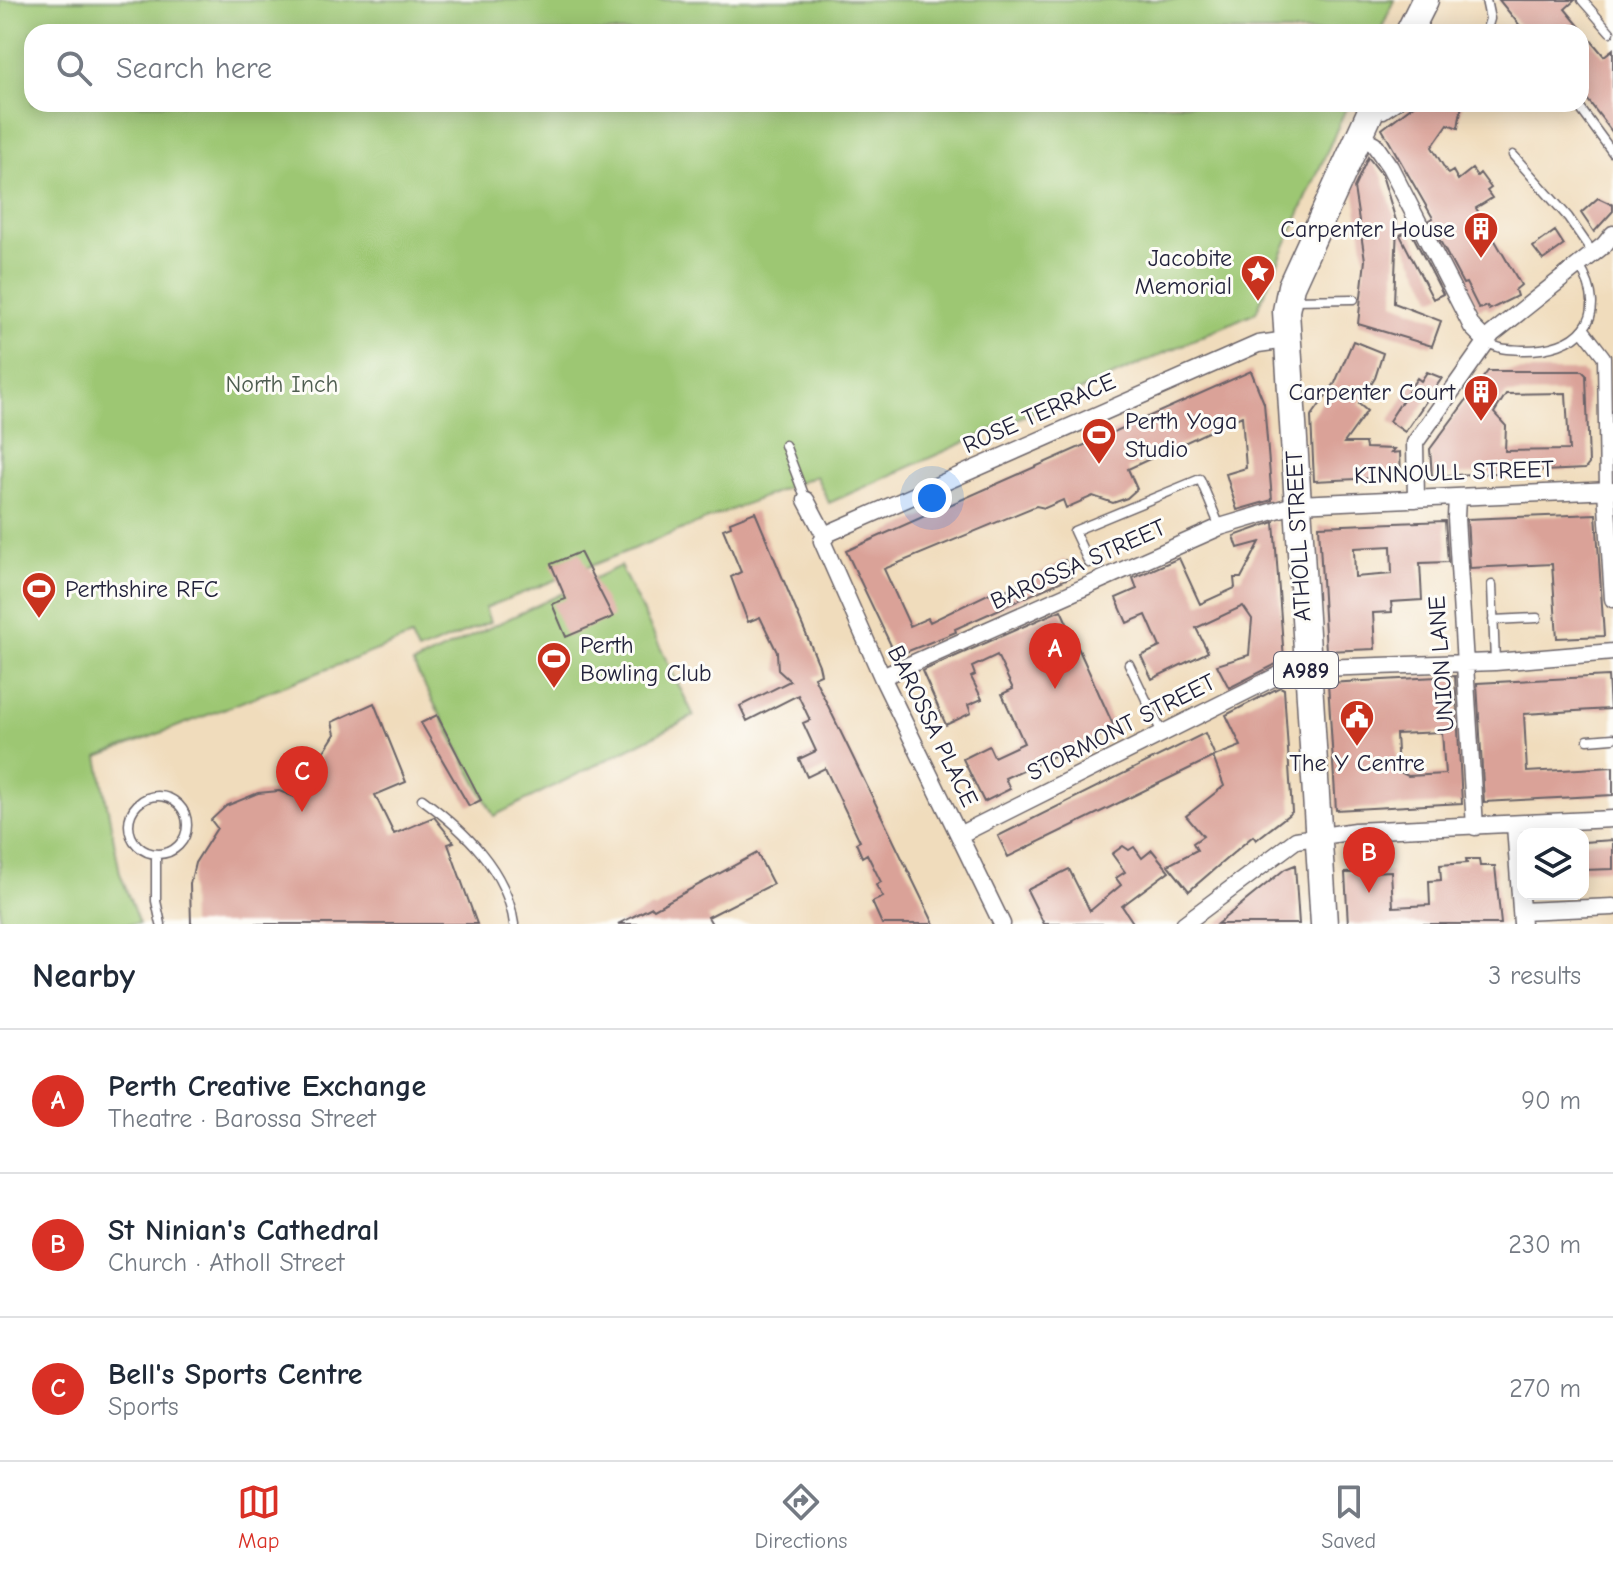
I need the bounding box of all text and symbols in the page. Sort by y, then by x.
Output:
search box [24,24,1589,112]
icon: search [52,46,96,90]
text: Search here [116,51,272,86]
building icon: Carpenter House [1462,210,1500,260]
place label: Carpenter House [1280,215,1455,243]
place label: Jacobite Memorial [1135,244,1232,300]
place icon: Jacobite Memorial [1239,253,1277,303]
street label: ROSE TERRACE [958,367,1120,459]
park label: North Inch [226,370,338,398]
building icon: Carpenter Court [1462,373,1500,423]
place label: Carpenter Court [1288,378,1456,406]
place label: Perth Yoga Studio [1125,407,1237,463]
sports icon: Perth Yoga Studio [1080,416,1118,466]
street label: ATHOLL STREET [1280,449,1316,622]
street label: KINNOULL STREET [1354,455,1555,489]
your location [912,478,952,518]
street label: BAROSSA STREET [986,513,1170,615]
sports icon: Perthshire RFC [20,570,58,620]
place label: Perthshire RFC [65,575,218,603]
street label: UNION LANE [1422,595,1460,733]
pin: A [1029,623,1081,689]
place label: Perth Bowling Club [580,631,712,687]
sports icon: Perth Bowling Club [535,640,573,690]
street label: BAROSSA PLACE [882,641,984,811]
road number: A989 [1274,652,1338,688]
street label: STORMONT STREET [1022,667,1220,787]
public building icon: The Y Centre [1338,698,1376,748]
pin: C [276,746,328,812]
place label: The Y Centre [1289,749,1425,777]
pin: B [1343,827,1395,893]
map controls [1517,828,1589,900]
button: layers [1517,828,1589,900]
text: Nearby [32,956,135,996]
text: 3 results [1488,961,1581,991]
text: Perth Creative Exchange [108,1069,426,1104]
text: A [51,1086,65,1116]
text: 90 m [1521,1086,1581,1116]
text: Theatre · Barossa Street [108,1104,376,1134]
text: St Ninian's Cathedral [108,1213,379,1248]
text: B [50,1230,66,1260]
text: 230 m [1508,1230,1581,1260]
text: Church · Atholl Street [108,1248,345,1278]
text: Bell's Sports Centre [108,1357,363,1392]
text: C [50,1374,66,1404]
text: 270 m [1509,1374,1581,1404]
text: Sports [108,1392,179,1422]
tab: Map [237,1480,281,1554]
tab: Directions [755,1480,848,1554]
tab: Saved [1321,1480,1376,1554]

